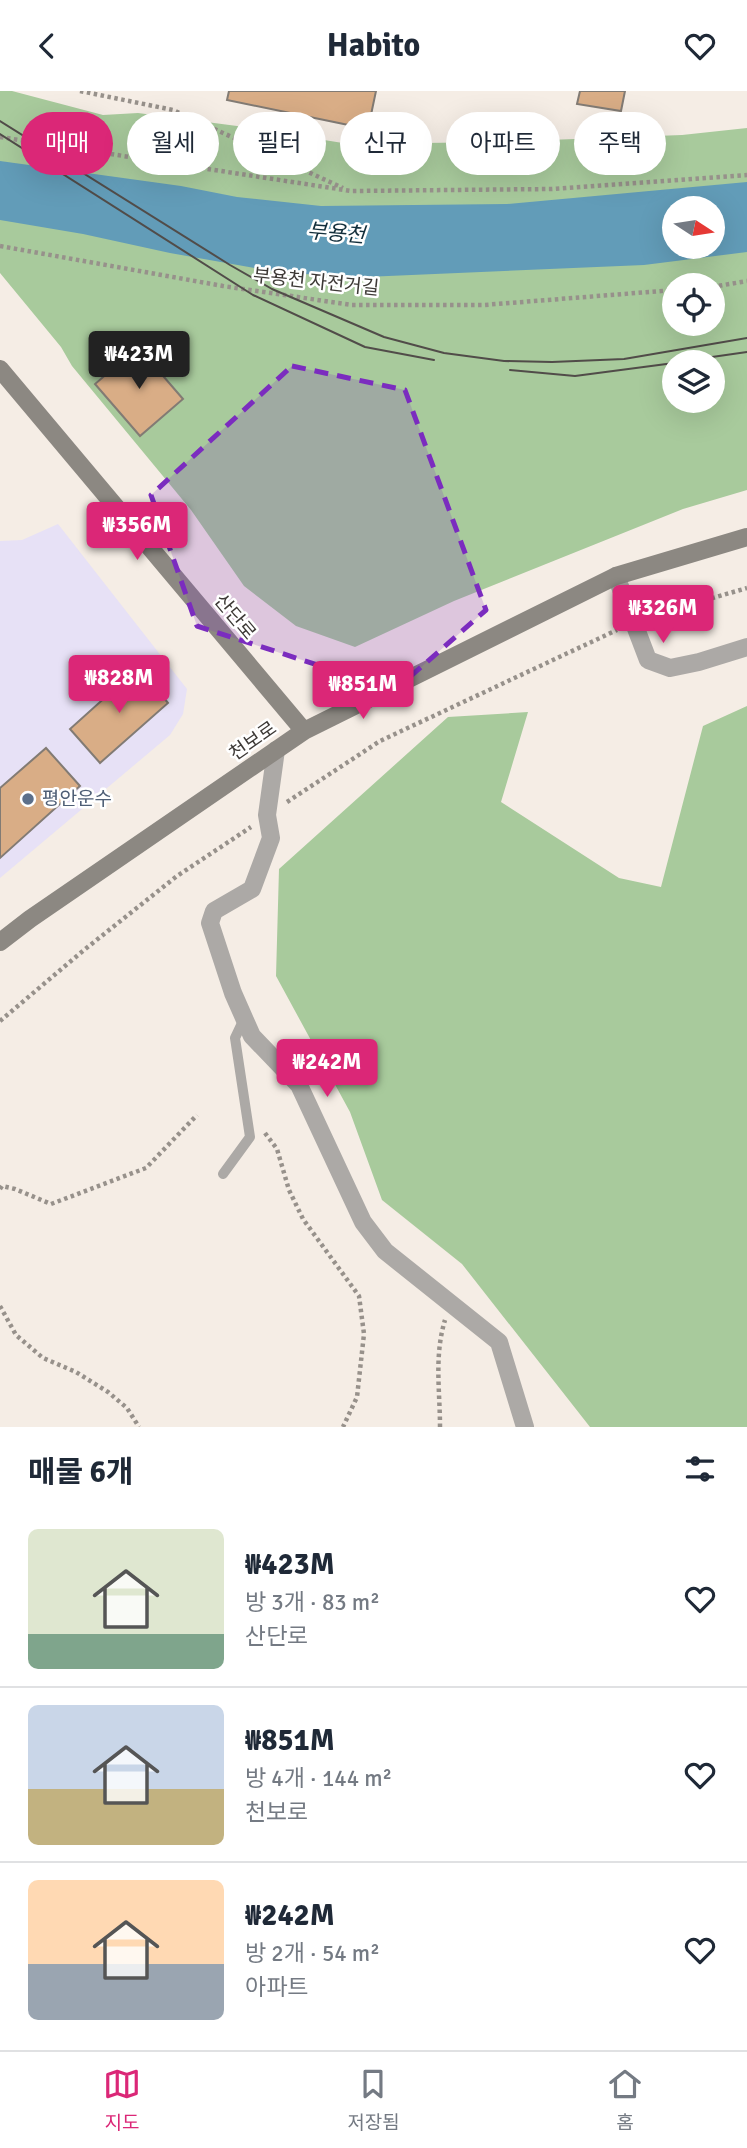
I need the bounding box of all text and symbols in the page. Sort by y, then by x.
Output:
text: Habito [327,26,420,65]
icon: back [28,27,66,65]
icon: heart [681,27,719,65]
chip: 매매 [21,112,113,175]
chip: 월세 [127,112,219,175]
chip: 필터 [233,112,326,175]
chip: 신규 [340,112,432,175]
chip: 아파트 [446,112,560,175]
chip: 주택 [574,112,666,175]
north arrow [662,196,724,259]
map controls [662,196,725,413]
water label: 부용천 [306,218,369,249]
street label: 부용천 자전거길 [252,263,380,301]
button: locate [662,273,725,336]
pin: ₩423M [90,331,188,391]
text: ₩423M [105,339,173,368]
button: layers [662,350,725,413]
pin: ₩356M [88,503,186,562]
text: ₩356M [103,510,171,539]
pin: ₩326M [614,585,712,645]
street label: 산단로 [209,589,261,645]
text: ₩326M [629,593,697,622]
pin: ₩828M [70,655,168,715]
pin: ₩851M [314,661,412,721]
text: ₩828M [85,663,153,692]
text: ₩851M [329,669,397,698]
street label: 천보로 [225,716,281,766]
place label: 평안운수 [42,787,112,811]
marker: 평안운수 [20,791,36,807]
pin: ₩242M [278,1039,376,1099]
text: ₩242M [293,1047,361,1076]
icon: filters [681,1450,719,1488]
text: 매물 6개 [28,1454,134,1491]
text: ₩423M [245,1546,335,1583]
icon: home [84,1557,168,1641]
icon: heart [681,1580,719,1618]
text: 방 3개 · 83 m² [245,1588,380,1617]
text: 산단로 [245,1622,308,1651]
text: ₩851M [245,1722,335,1759]
icon: home [84,1733,168,1817]
icon: heart [681,1756,719,1794]
text: 방 4개 · 144 m² [245,1764,392,1793]
text: 천보로 [245,1798,308,1827]
text: ₩242M [245,1897,335,1934]
icon: home [84,1908,168,1992]
icon: heart [681,1931,719,1969]
text: 방 2개 · 54 m² [245,1939,380,1968]
text: 아파트 [245,1973,308,2002]
tab: 지도 [103,2065,141,2135]
tab: 저장됨 [347,2065,400,2135]
tab: 홈 [606,2065,644,2135]

